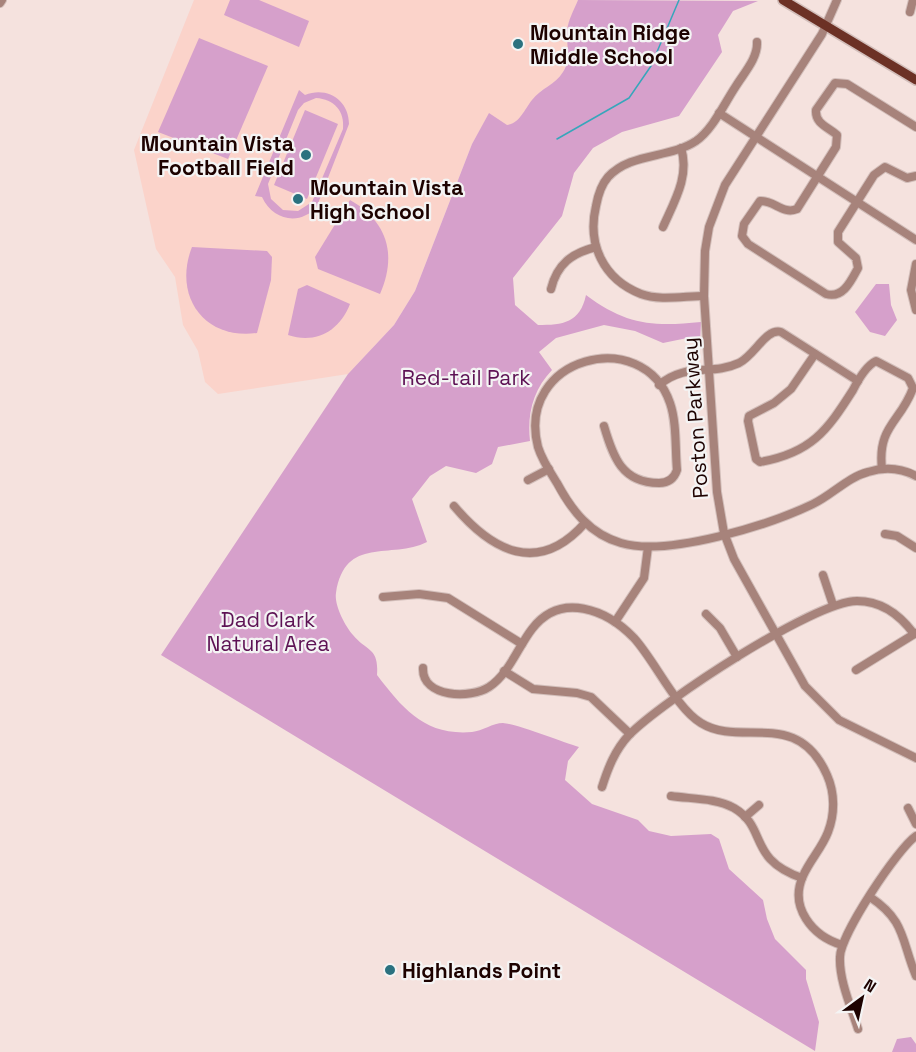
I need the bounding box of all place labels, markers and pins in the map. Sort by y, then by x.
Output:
place label: Mountain Ridge Middle School [530,19,690,70]
marker: Mountain Ridge Middle School [511,37,525,51]
place label: Mountain Vista Football Field [141,130,294,181]
marker: Mountain Vista Football Field [299,148,313,162]
place label: Mountain Vista High School [310,174,463,225]
marker: Mountain Vista High School [291,192,305,206]
place label: Highlands Point [402,957,561,984]
marker: Highlands Point [383,963,397,977]

